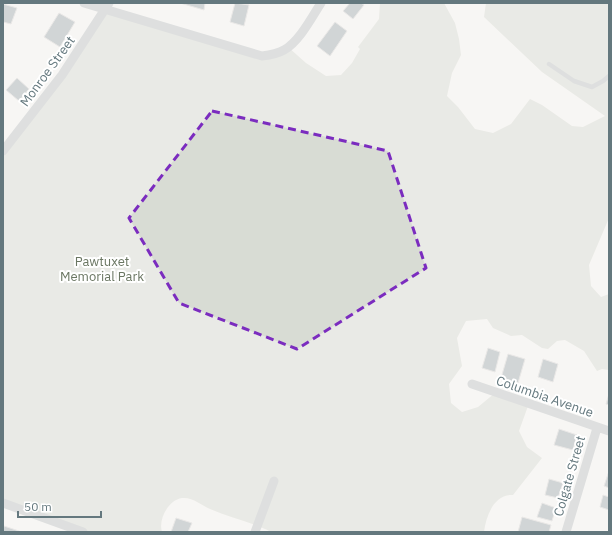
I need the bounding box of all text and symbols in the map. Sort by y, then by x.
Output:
street label: Monroe Street [16,33,79,110]
park label: Pawtuxet Memorial Park [60,253,144,285]
street label: Columbia Avenue [494,372,596,421]
street label: Colgate Street [550,434,589,518]
scale bar [18,493,101,519]
text: 50 m [24,499,52,514]

